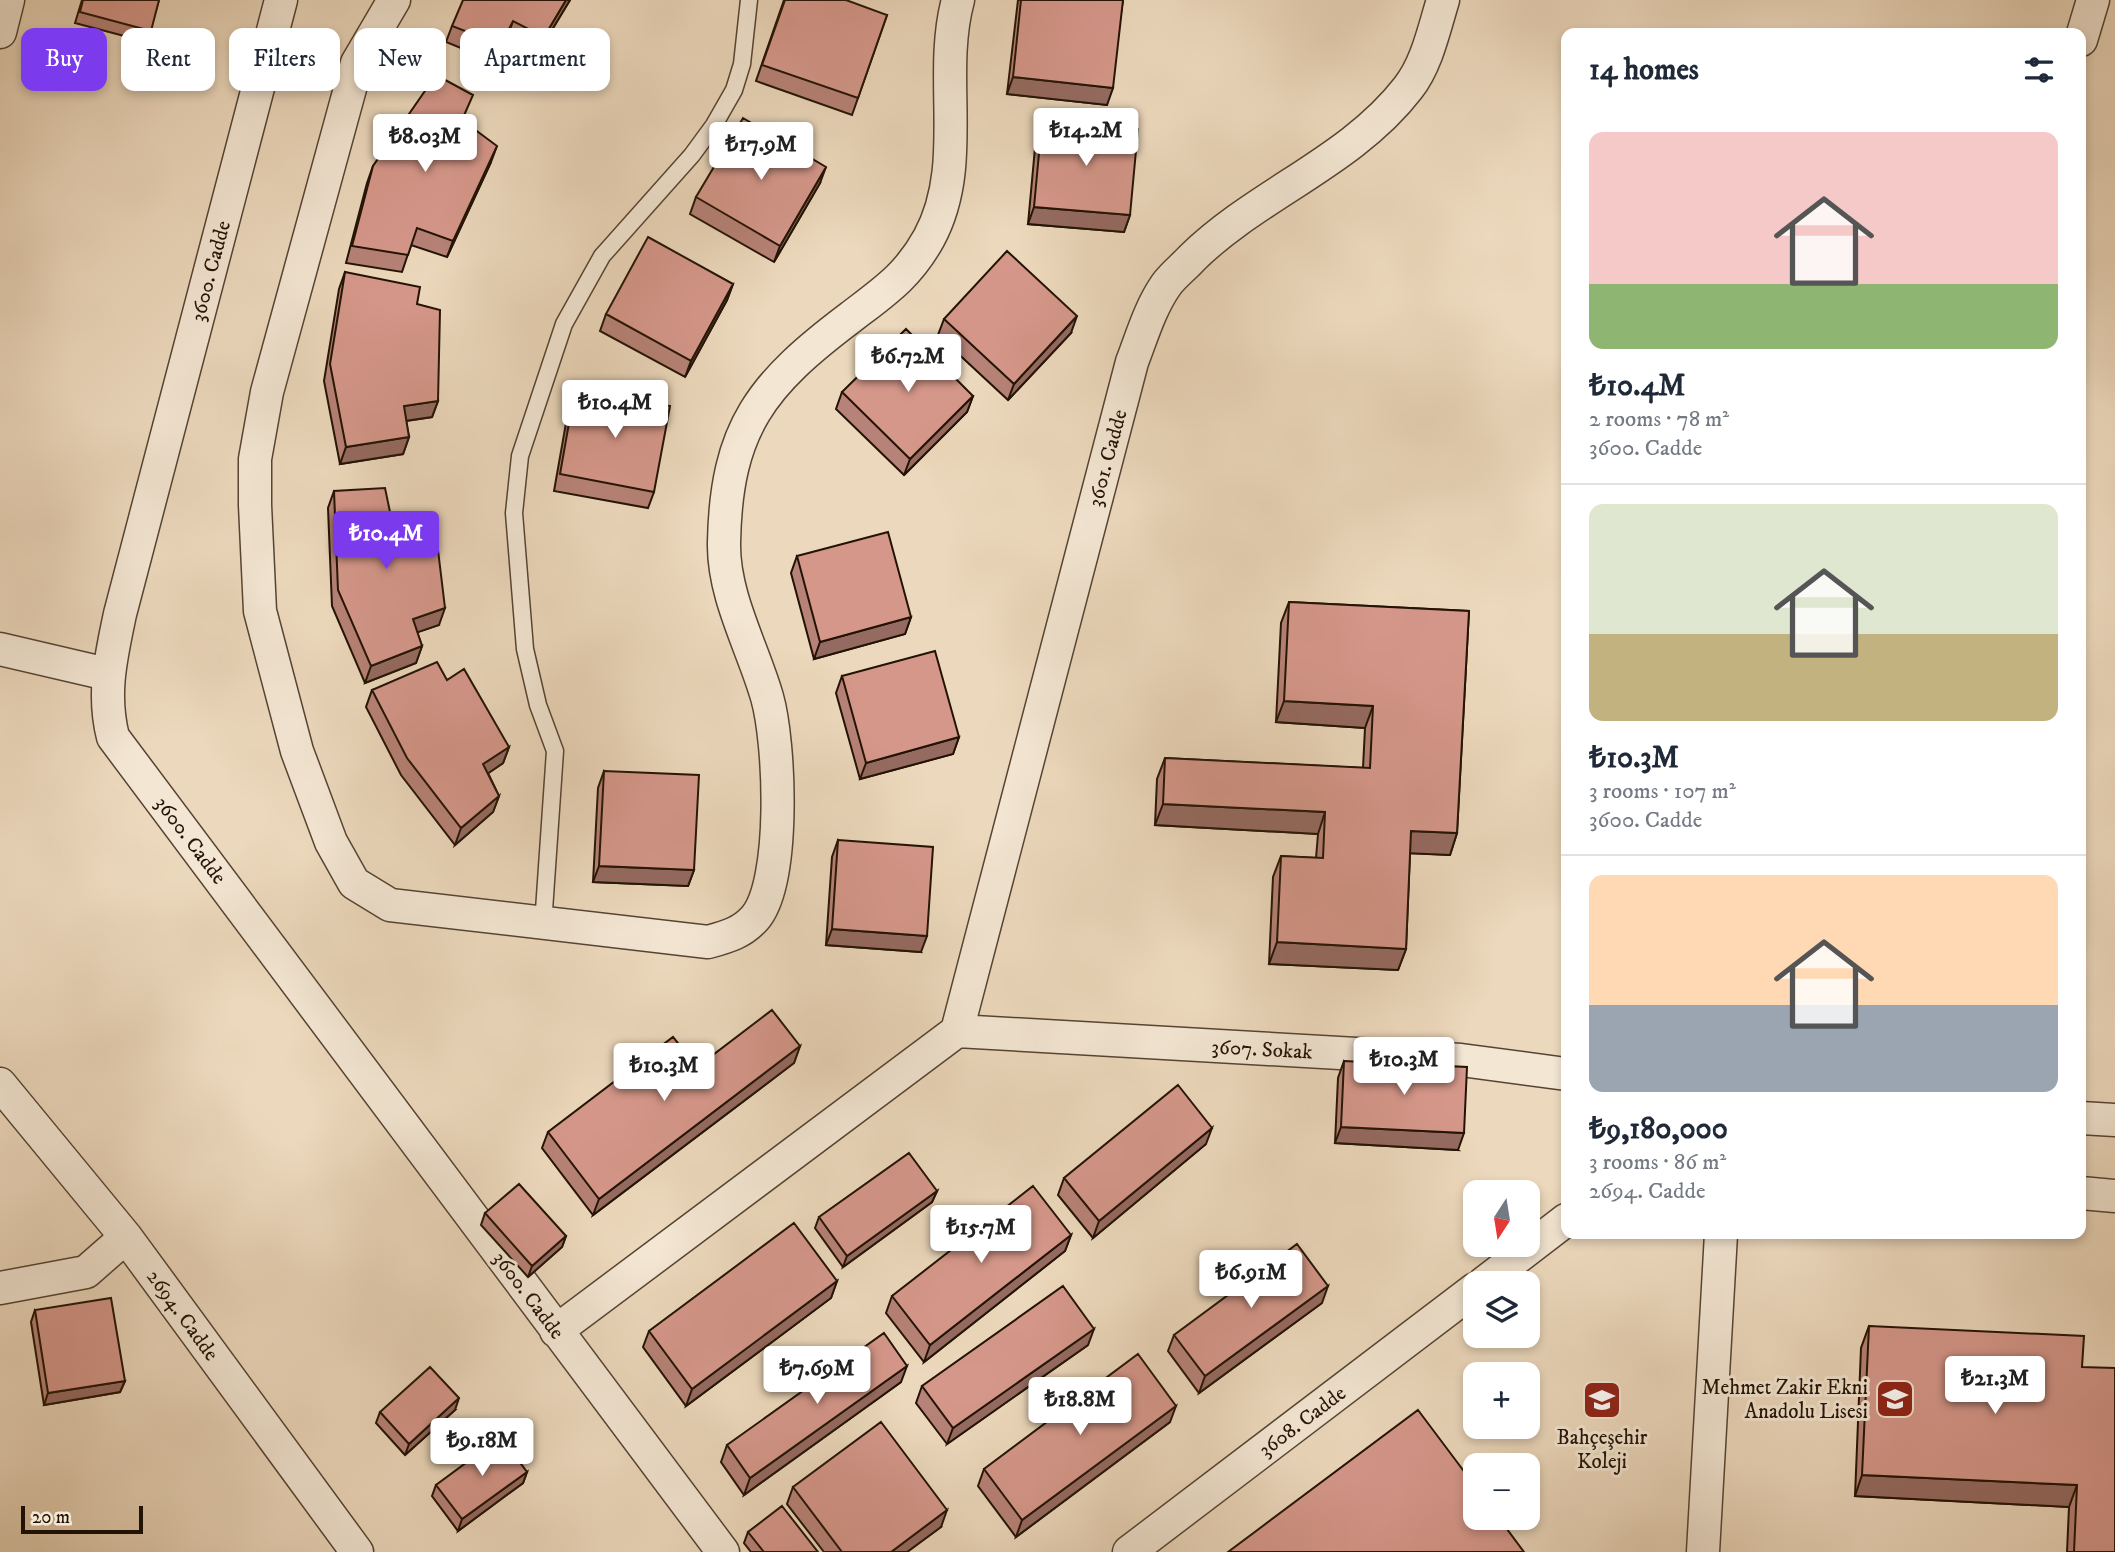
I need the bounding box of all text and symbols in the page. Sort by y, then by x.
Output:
chip: Buy [21,28,107,91]
chip: Rent [121,28,215,91]
chip: Filters [229,28,340,91]
chip: New [354,28,446,91]
chip: Apartment [460,28,610,91]
icon: filters [2020,51,2058,89]
text: 14 homes [1589,52,1699,89]
pin: ₺14.2M [1029,108,1143,168]
pin: ₺8.03M [368,114,482,174]
text: ₺14.2M [1049,116,1123,145]
text: ₺8.03M [389,122,461,151]
pin: ₺17.9M [704,122,818,182]
text: ₺17.9M [725,130,797,159]
icon: home [1761,178,1887,304]
street label: 3600. Cadde [185,218,237,325]
pin: ₺6.72M [851,334,965,394]
text: ₺6.72M [871,342,945,371]
text: ₺10.4M [1589,368,1685,405]
pin: ₺10.4M [558,380,672,440]
text: ₺10.4M [578,388,652,417]
text: 2 rooms · 78 m² [1589,405,1729,434]
street label: 3601. Cadde [1083,406,1134,510]
text: 3600. Cadde [1589,434,1702,463]
pin: ₺10.4M [329,512,443,571]
text: ₺10.4M [349,519,423,548]
icon: home [1761,550,1887,676]
text: ₺10.3M [1589,740,1679,777]
text: 3 rooms · 107 m² [1589,777,1736,806]
street label: 3600. Cadde [149,791,232,890]
text: 3600. Cadde [1589,806,1702,835]
icon: home [1761,921,1887,1047]
street label: 3607. Sokak [1211,1034,1314,1066]
pin: ₺10.3M [1347,1038,1461,1097]
pin: ₺10.3M [607,1044,721,1103]
text: ₺10.3M [1370,1045,1438,1074]
text: ₺10.3M [630,1051,698,1080]
text: ₺9,180,000 [1589,1111,1728,1148]
text: 3 rooms · 86 m² [1589,1148,1726,1177]
text: 2694. Cadde [1589,1177,1705,1206]
north arrow [1463,1180,1540,1256]
map controls [1463,1180,1540,1530]
pin: ₺15.7M [924,1206,1038,1265]
text: ₺15.7M [946,1213,1016,1242]
street label: 3600. Cadde [487,1246,570,1345]
pin: ₺6.91M [1194,1250,1308,1310]
text: ₺6.91M [1215,1258,1287,1287]
street label: 2694. Cadde [140,1265,224,1366]
button: layers [1463,1271,1540,1348]
pin: ₺7.69M [760,1346,874,1406]
text: ₺7.69M [779,1354,855,1383]
pin: ₺21.3M [1938,1356,2052,1416]
button: + [1463,1362,1540,1439]
text: ₺21.3M [1961,1364,2029,1393]
place label: Mehmet Zakir Ekni Anadolu Lisesi [1702,1375,1868,1425]
pin: ₺18.8M [1023,1378,1137,1437]
school or university icon: Mehmet Zakir Ekni Anadolu Lisesi [1874,1378,1916,1420]
school or university icon: Bahçeşehir Koleji [1581,1379,1623,1421]
street label: 3608. Cadde [1254,1380,1352,1463]
text: ₺18.8M [1044,1385,1116,1414]
pin: ₺9.18M [425,1418,539,1478]
place label: Bahçeşehir Koleji [1557,1425,1648,1475]
text: ₺9.18M [446,1426,518,1455]
button: − [1463,1453,1540,1530]
scale bar [21,1503,144,1535]
text: 20 m [32,1506,70,1529]

